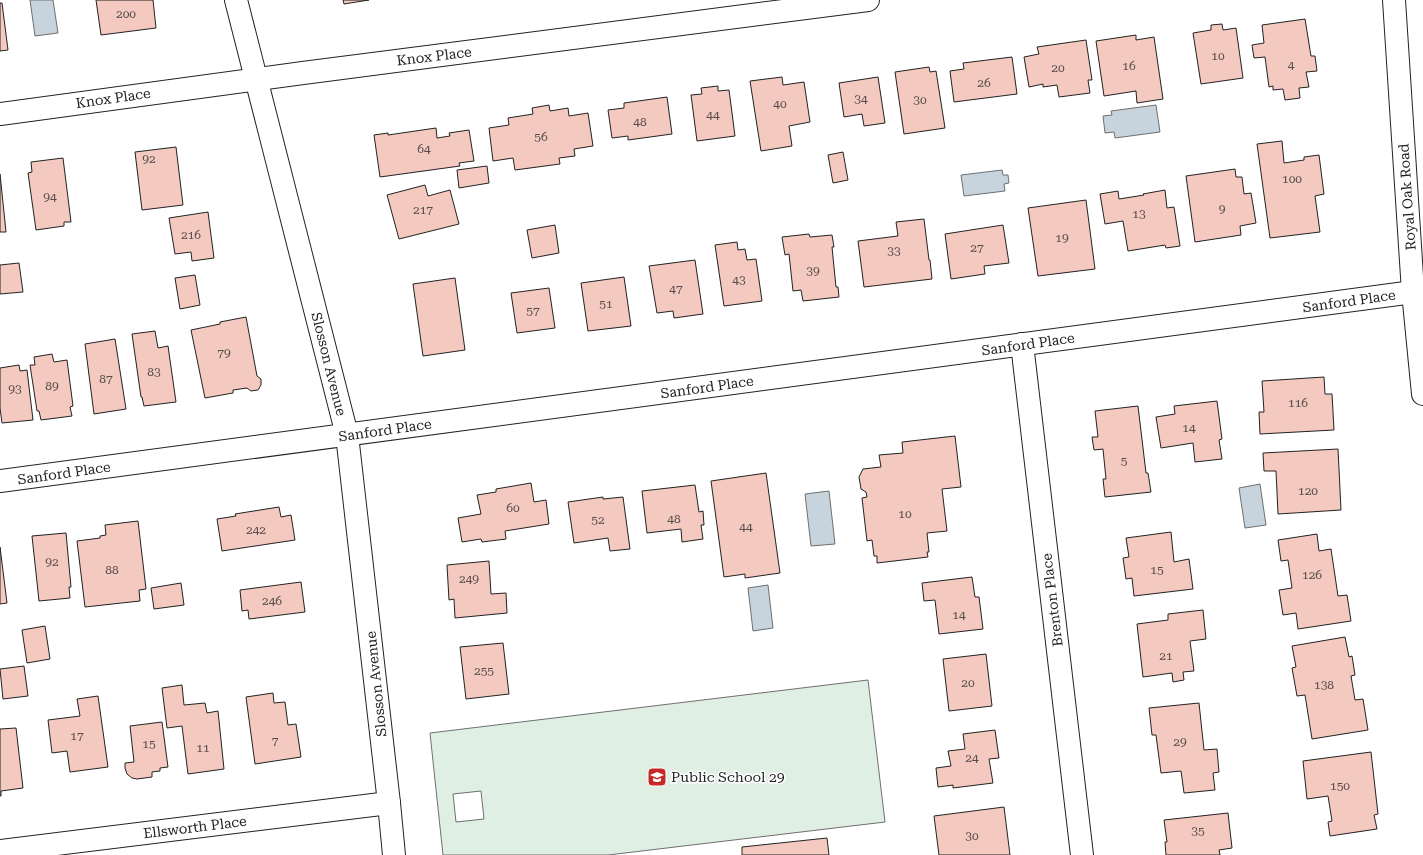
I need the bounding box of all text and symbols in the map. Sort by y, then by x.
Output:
house number: 200 [116,7,136,21]
street label: Knox Place [396,43,473,69]
house number: 10 [1211,49,1225,63]
house number: 4 [1288,58,1295,72]
house number: 16 [1122,59,1136,73]
house number: 20 [1051,61,1065,75]
house number: 26 [977,76,991,90]
street label: Knox Place [75,85,152,111]
house number: 34 [854,92,868,106]
house number: 30 [913,93,927,107]
house number: 40 [773,97,787,111]
house number: 44 [706,108,720,122]
house number: 48 [633,115,647,129]
house number: 56 [534,130,548,144]
house number: 64 [417,142,431,156]
street label: Royal Oak Road [1395,143,1419,251]
house number: 92 [142,152,156,166]
house number: 100 [1282,172,1302,186]
house number: 94 [43,190,57,204]
house number: 9 [1219,202,1226,216]
house number: 217 [413,203,433,217]
house number: 13 [1132,207,1146,221]
house number: 216 [181,228,201,242]
house number: 19 [1055,231,1069,245]
house number: 27 [970,241,984,255]
house number: 33 [887,244,901,258]
house number: 39 [806,264,820,278]
house number: 43 [732,273,746,287]
house number: 47 [669,282,683,296]
street label: Sanford Place [1301,287,1397,315]
house number: 51 [599,297,613,311]
house number: 57 [526,304,540,318]
street label: Slosson Avenue [308,311,350,418]
street label: Sanford Place [980,330,1076,358]
house number: 79 [217,346,231,360]
house number: 83 [147,365,161,379]
house number: 87 [99,372,113,386]
street label: Sanford Place [659,373,755,401]
house number: 89 [45,379,59,393]
house number: 93 [8,382,22,396]
house number: 116 [1288,396,1308,410]
street label: Sanford Place [337,416,433,444]
house number: 14 [1182,421,1196,435]
house number: 5 [1121,454,1128,468]
street label: Sanford Place [16,459,112,487]
house number: 120 [1298,484,1318,498]
house number: 60 [506,501,520,515]
house number: 10 [898,507,912,521]
house number: 48 [667,512,681,526]
house number: 52 [591,513,605,527]
house number: 44 [739,520,753,534]
house number: 242 [246,523,266,537]
street label: Brenton Place [1038,552,1066,648]
house number: 92 [45,555,59,569]
house number: 88 [105,563,119,577]
house number: 15 [1150,563,1164,577]
house number: 126 [1302,568,1322,582]
house number: 249 [459,572,479,586]
house number: 246 [262,594,282,608]
house number: 14 [952,608,966,622]
street label: Slosson Avenue [362,630,390,738]
house number: 21 [1159,649,1173,663]
house number: 255 [474,664,494,678]
house number: 20 [961,676,975,690]
house number: 138 [1314,678,1334,692]
house number: 17 [70,729,84,743]
house number: 7 [272,734,279,748]
house number: 29 [1173,735,1187,749]
house number: 15 [142,737,156,751]
house number: 11 [196,741,210,755]
house number: 24 [965,751,979,765]
school or university icon: Public School 29 [646,766,668,788]
place label: Public School 29 [671,769,785,785]
house number: 150 [1330,779,1350,793]
street label: Ellsworth Place [142,813,248,841]
house number: 35 [1191,824,1205,838]
house number: 30 [965,829,979,843]

